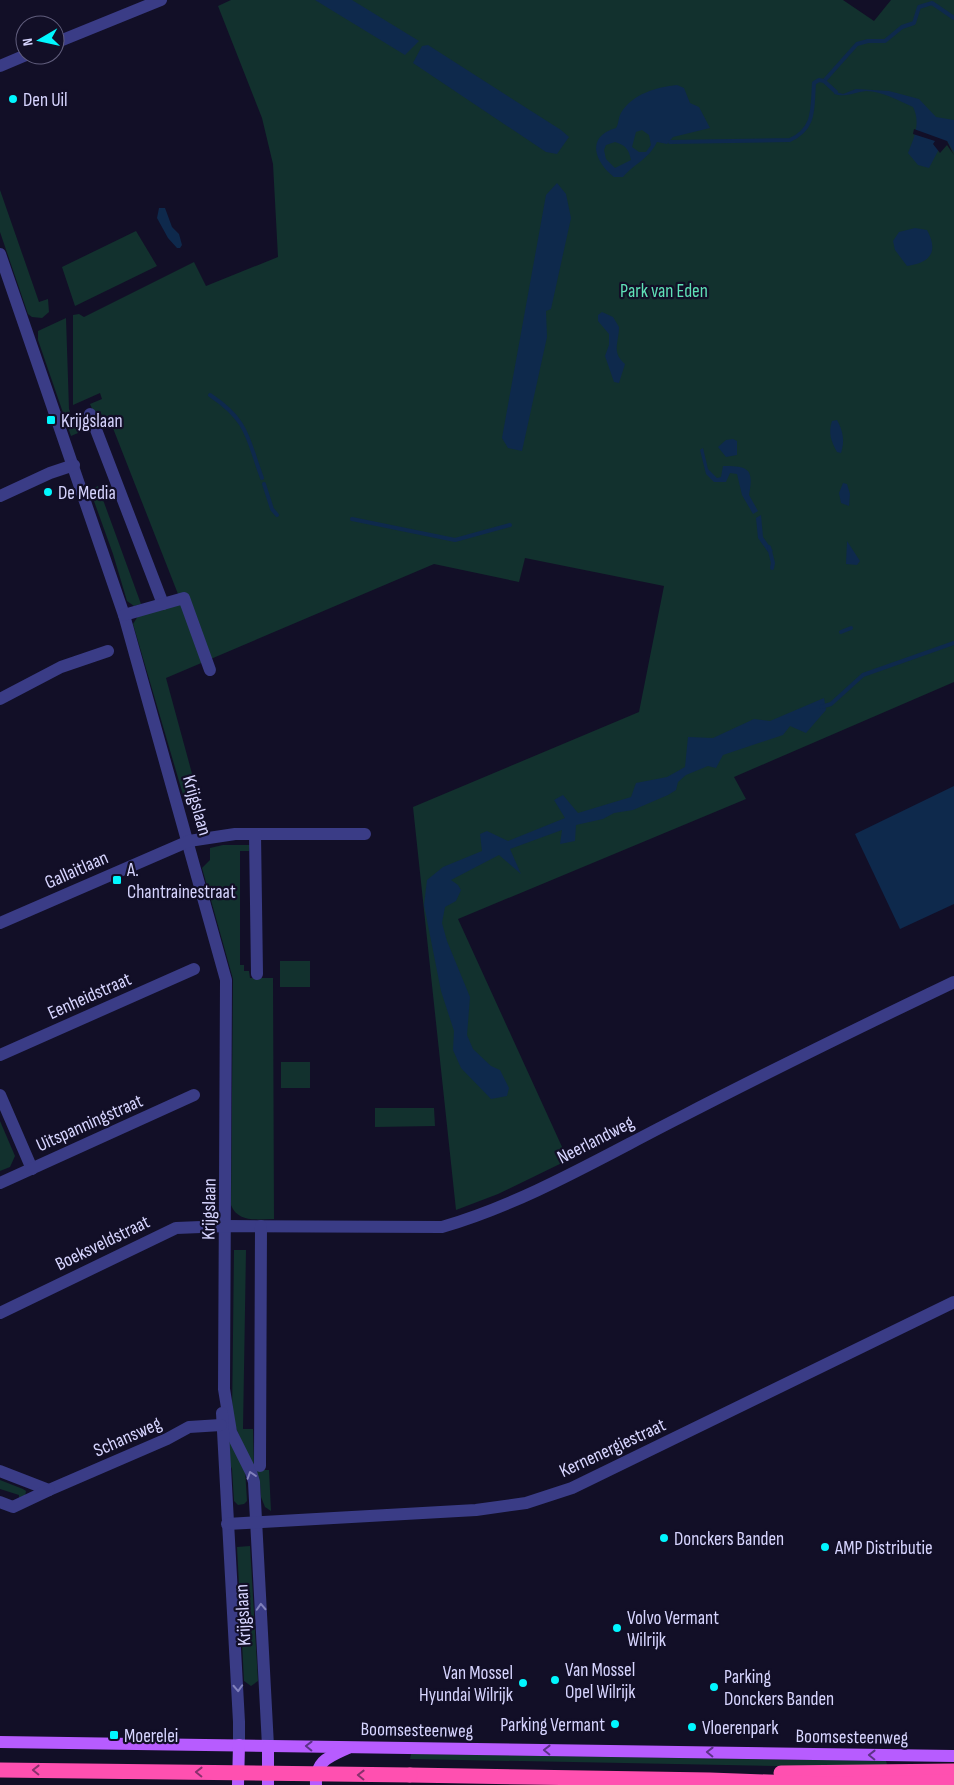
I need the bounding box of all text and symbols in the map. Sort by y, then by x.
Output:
north arrow [15,15,65,65]
text: N [19,37,37,47]
place label: Den Uil [23,89,68,112]
marker: Den Uil [7,93,19,105]
park label: Park van Eden [620,280,708,303]
place label: Krijgslaan [61,410,123,433]
marker: Krijgslaan [45,414,57,426]
place label: De Media [58,482,116,505]
marker: De Media [42,486,54,498]
street label: Krijgslaan [177,773,216,838]
street label: Gallaitlaan [41,846,112,894]
place label: A. Chantrainestraat [126,859,236,904]
marker: A. Chantrainestraat [111,874,123,886]
street label: Eenheidstraat [44,968,135,1025]
street label: Uitspanningstraat [33,1090,147,1157]
street label: Neerlandweg [553,1111,638,1169]
street label: Krijgslaan [197,1178,222,1240]
street label: Boeksveldstraat [52,1211,154,1276]
street label: Schansweg [90,1412,166,1463]
street label: Kernenergiestraat [556,1414,670,1483]
one-way arrow [247,1471,257,1480]
place label: Donckers Banden [674,1528,784,1551]
marker: Donckers Banden [658,1532,670,1544]
place label: AMP Distributie [834,1537,933,1560]
marker: AMP Distributie [819,1541,831,1553]
street label: Krijgslaan [230,1584,257,1646]
one-way arrow [255,1602,266,1610]
place label: Volvo Vermant Wilrijk [627,1607,719,1652]
marker: Volvo Vermant Wilrijk [611,1622,623,1634]
place label: Van Mossel Opel Wilrijk [565,1659,636,1704]
place label: Van Mossel Hyundai Wilrijk [419,1662,514,1707]
place label: Parking Donckers Banden [724,1666,834,1711]
marker: Van Mossel Opel Wilrijk [549,1674,561,1686]
marker: Van Mossel Hyundai Wilrijk [517,1677,529,1689]
marker: Parking Donckers Banden [708,1681,720,1693]
one-way arrow [232,1684,243,1692]
place label: Parking Vermant [500,1714,605,1737]
place label: Vloerenpark [702,1717,779,1740]
street label: Boomsesteenweg [361,1718,474,1743]
marker: Parking Vermant [609,1718,621,1730]
marker: Vloerenpark [686,1721,698,1733]
place label: Moerelei [124,1725,178,1748]
street label: Boomsesteenweg [796,1725,909,1750]
marker: Moerelei [108,1729,120,1741]
one-way arrow [305,1741,313,1752]
one-way arrow [543,1745,551,1755]
one-way arrow [706,1747,714,1757]
one-way arrow [868,1750,876,1760]
one-way arrow [32,1765,40,1775]
one-way arrow [194,1767,202,1778]
one-way arrow [357,1770,364,1780]

